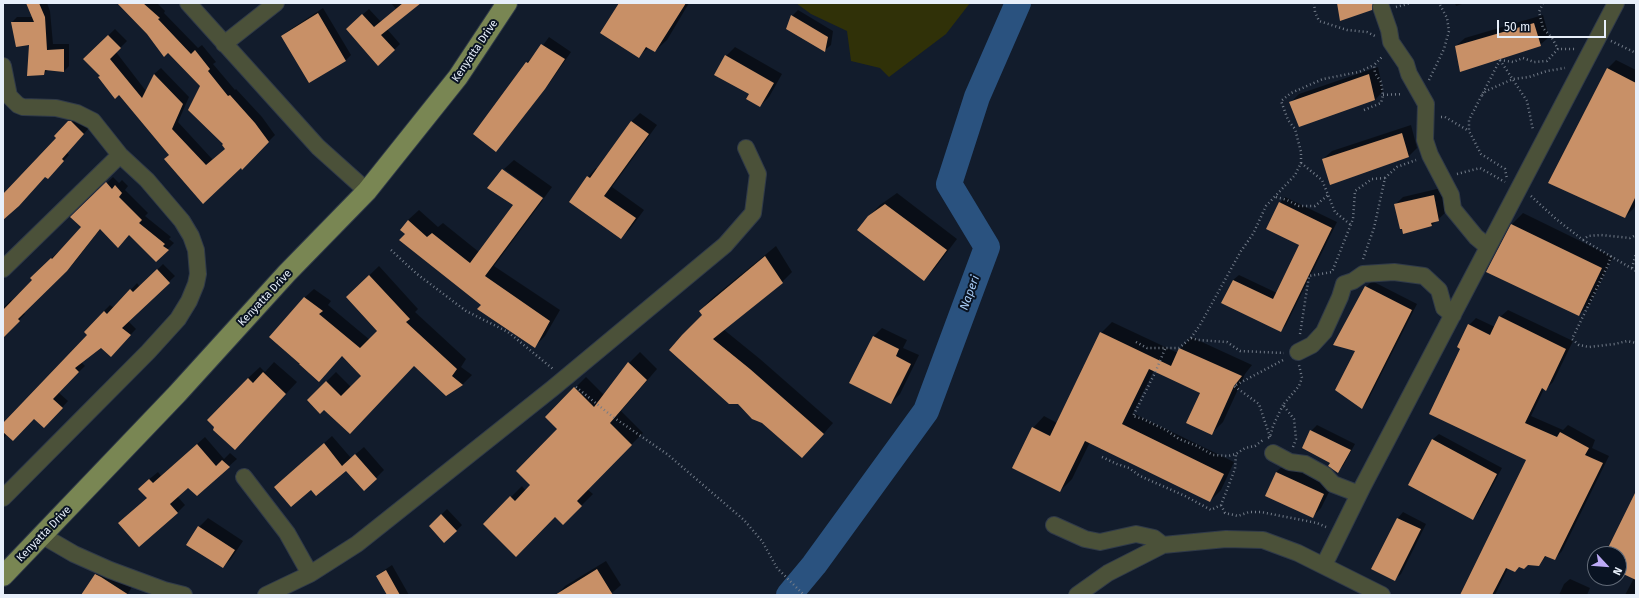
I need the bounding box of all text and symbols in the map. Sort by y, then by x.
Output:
scale bar [1499,12,1608,38]
street label: Kenyatta Drive [449,17,501,85]
text: 50 m [1504,20,1530,34]
street label: Kenyatta Drive [235,267,295,329]
water label: Naperi [957,274,983,312]
street label: Kenyatta Drive [14,503,74,565]
north arrow [1587,546,1627,586]
text: N [1610,565,1625,577]

